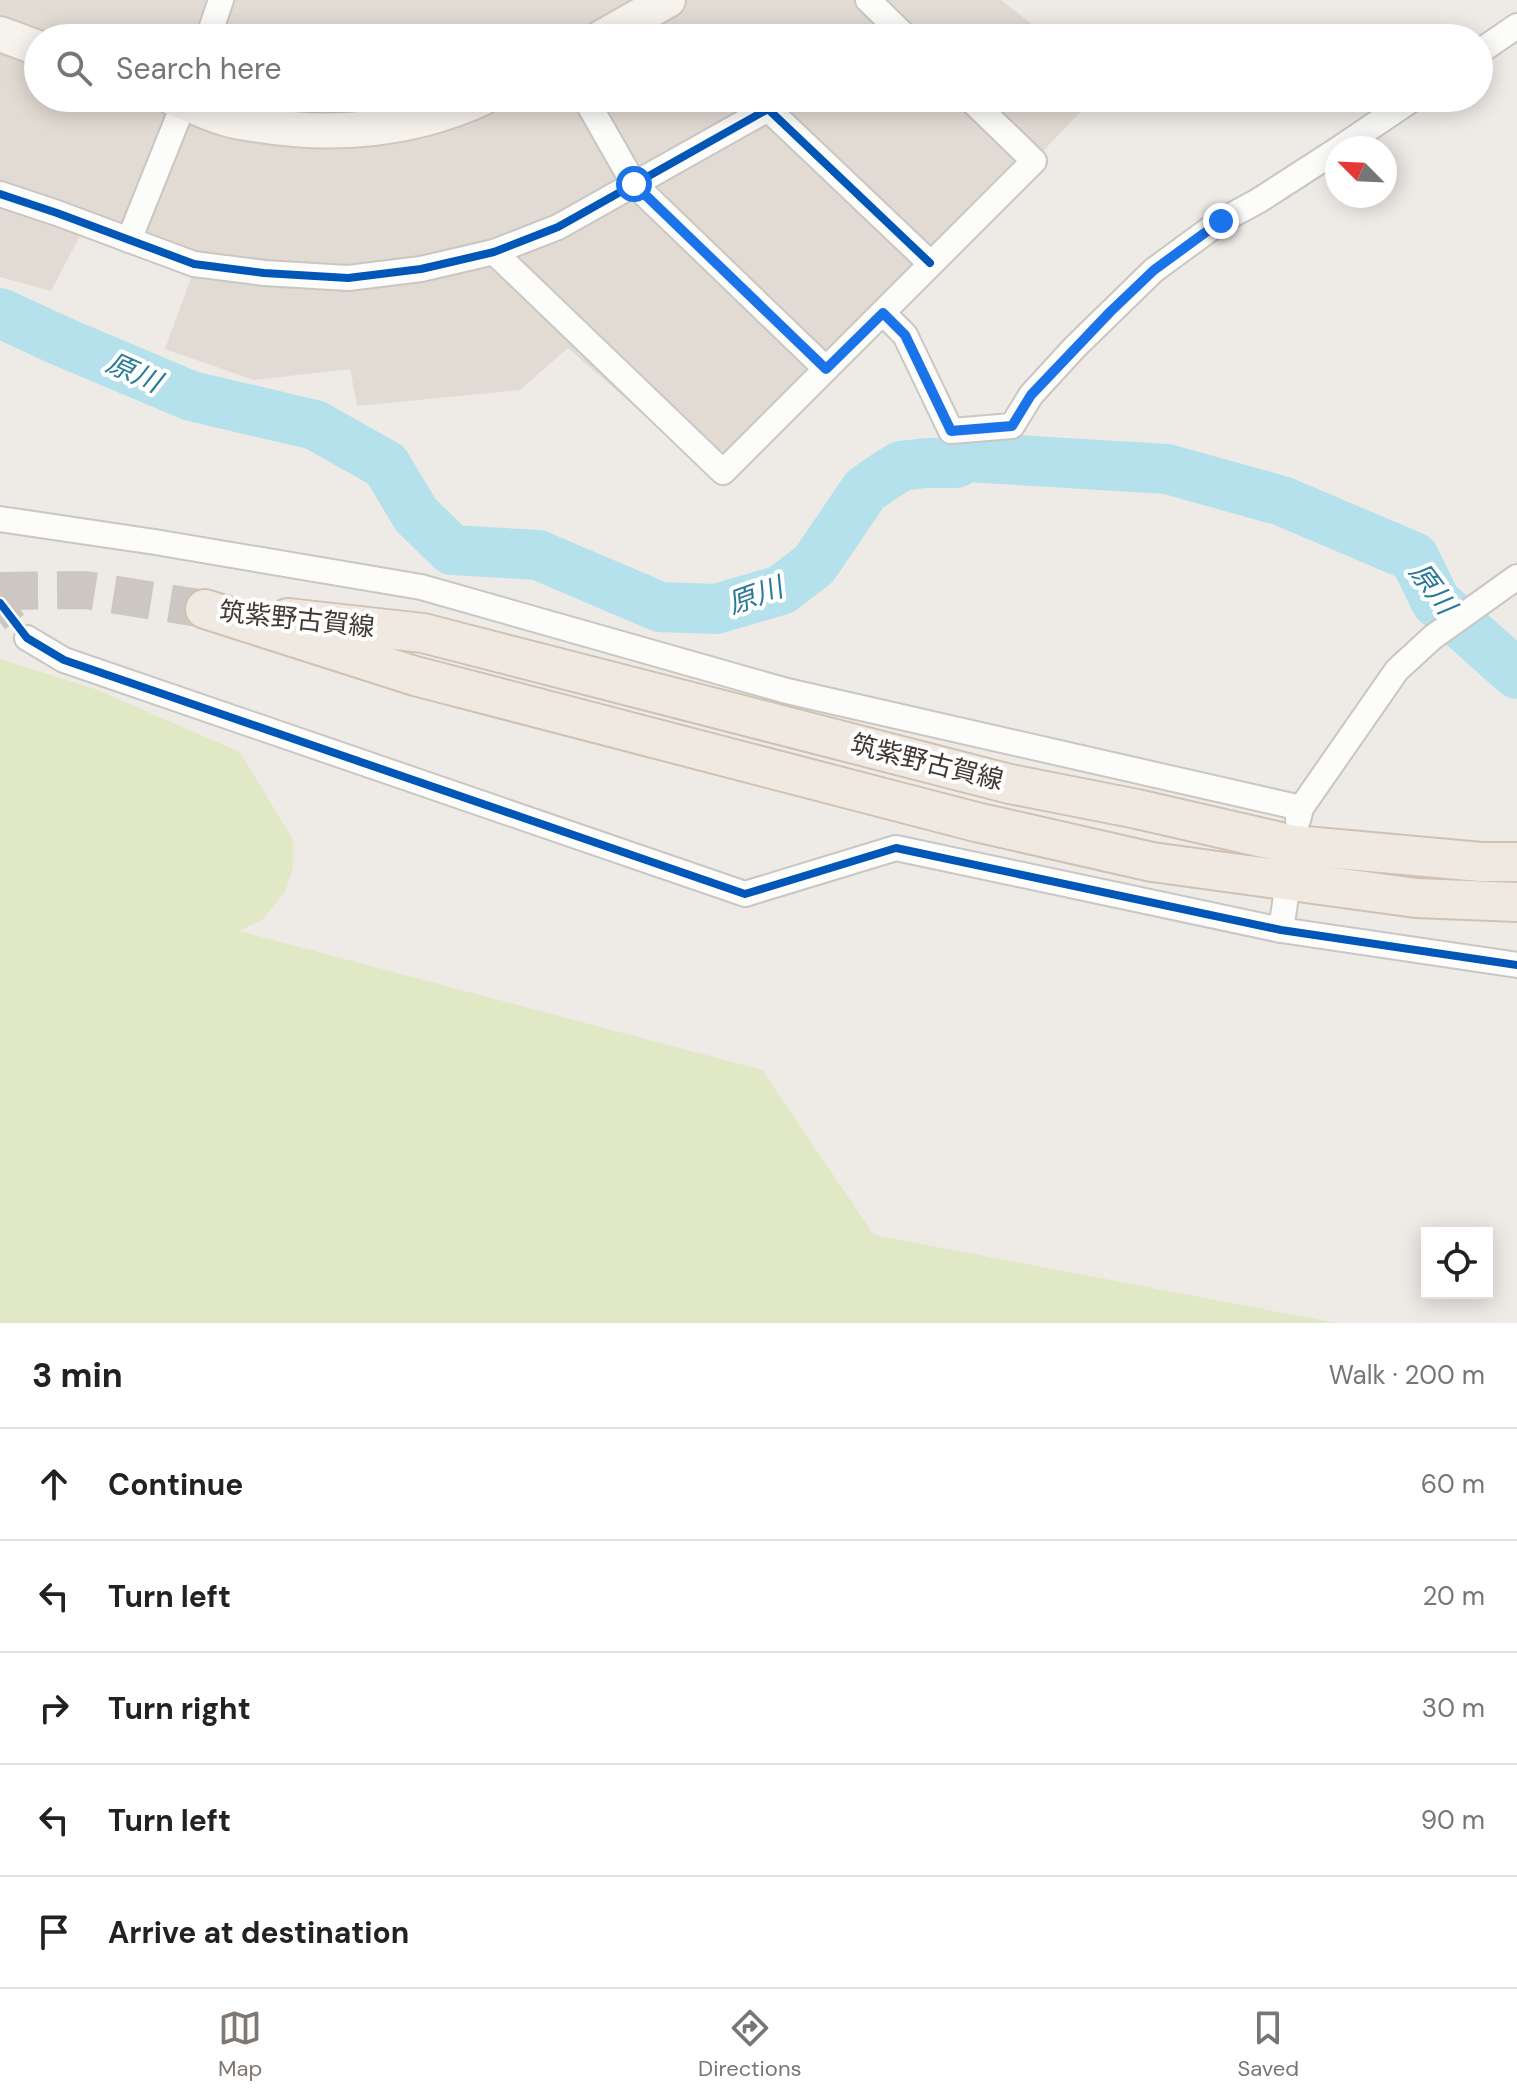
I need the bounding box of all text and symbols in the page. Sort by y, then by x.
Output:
search box [24,24,1493,112]
icon: search [52,46,96,90]
text: Search here [116,49,282,88]
north arrow [1325,136,1397,208]
route start [616,166,652,202]
route end [1203,203,1239,239]
water label: 原川 [101,344,170,402]
water label: 原川 [1401,555,1466,624]
water label: 原川 [723,567,791,622]
street label: 筑紫野古賀線 [218,594,376,644]
street label: 筑紫野古賀線 [847,727,1007,797]
map controls [1421,1227,1493,1299]
button: locate [1421,1227,1493,1299]
text: 3 min [32,1353,123,1398]
text: Walk · 200 m [1329,1358,1485,1392]
icon: ahead [32,1462,76,1506]
text: Continue [108,1465,243,1504]
text: 60 m [1421,1467,1485,1501]
icon: left [32,1574,76,1618]
text: Turn left [108,1577,231,1616]
text: 20 m [1422,1579,1485,1613]
icon: right [32,1686,76,1730]
text: Turn right [108,1689,251,1728]
text: 30 m [1422,1691,1485,1725]
icon: left [32,1798,76,1842]
text: Turn left [108,1801,231,1840]
text: 90 m [1421,1803,1485,1837]
icon: arrive [32,1910,76,1954]
text: Arrive at destination [108,1913,409,1952]
tab: Map [218,2006,262,2083]
tab: Directions [698,2006,802,2083]
tab: Saved [1237,2006,1299,2083]

